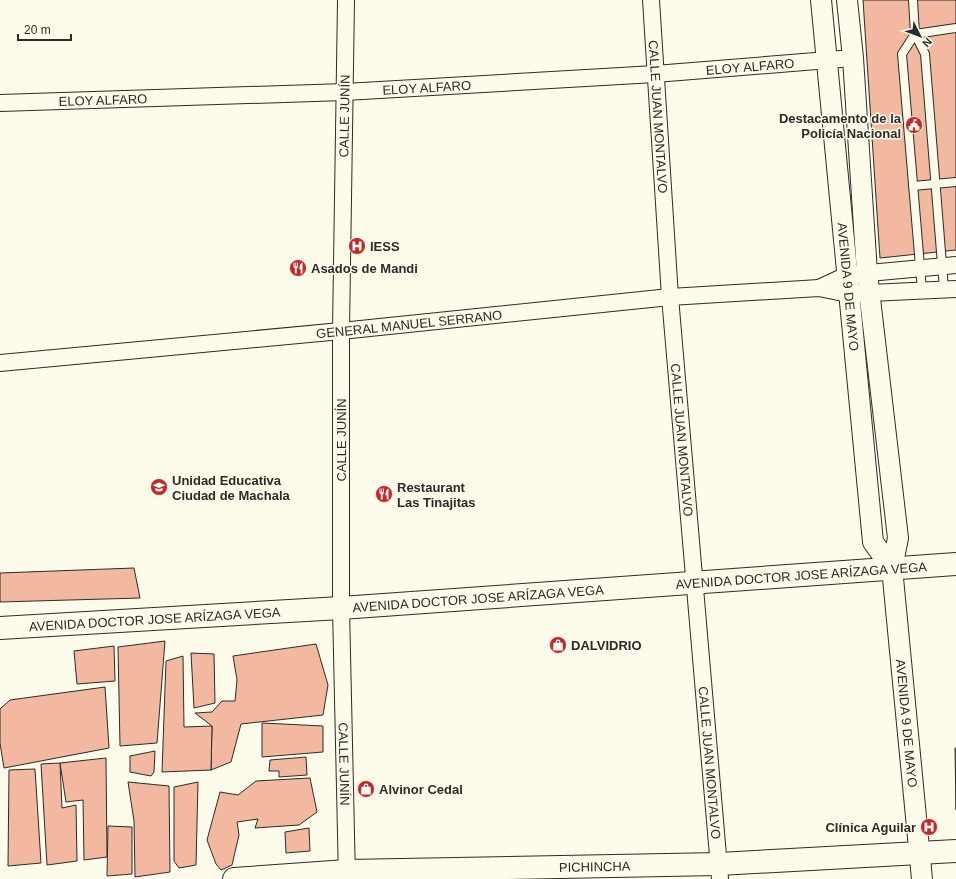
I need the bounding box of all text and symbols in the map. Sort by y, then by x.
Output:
scale bar [18,16,71,42]
north arrow [900,16,940,56]
text: 20 m [24,23,51,37]
text: N [920,36,935,50]
street label: CALLE JUAN MONTALVO [646,40,670,194]
street label: ELOY ALFARO [705,56,795,78]
street label: CALLE JUNÍN [336,74,353,158]
street label: ELOY ALFARO [382,78,471,98]
street label: ELOY ALFARO [58,91,148,109]
place label: Destacamento de la Policía Nacional [779,111,902,141]
public building icon: Destacamento de la Policía Nacional [904,115,924,135]
street label: AVENIDA 9 DE MAYO [834,222,862,352]
hospital icon: IESS [347,236,367,256]
place label: IESS [370,239,400,254]
restaurant icon: Asados de Mandi [288,258,308,278]
place label: Asados de Mandi [311,261,418,276]
street label: GENERAL MANUEL SERRANO [315,307,503,341]
street label: CALLE JUAN MONTALVO [668,363,696,517]
street label: CALLE JUNÍN [334,398,349,482]
place label: Unidad Educativa Ciudad de Machala [172,473,291,503]
school or university icon: Unidad Educativa Ciudad de Machala [149,477,169,497]
place label: Restaurant Las Tinajitas [397,480,476,510]
restaurant icon: Restaurant Las Tinajitas [374,484,394,504]
street label: AVENIDA DOCTOR JOSE ARÍZAGA VEGA [675,559,928,592]
street label: AVENIDA DOCTOR JOSE ARÍZAGA VEGA [352,582,605,615]
street label: AVENIDA DOCTOR JOSE ARÍZAGA VEGA [29,605,281,634]
shop icon: DALVIDRIO [548,635,568,655]
place label: DALVIDRIO [571,638,642,653]
street label: AVENIDA 9 DE MAYO [893,658,920,788]
street label: CALLE JUAN MONTALVO [695,686,724,840]
street label: CALLE JUNÍN [336,722,352,806]
shop icon: Alvinor Cedal [356,779,376,799]
place label: Alvinor Cedal [379,782,463,797]
hospital icon: Clínica Aguilar [919,817,939,837]
place label: Clínica Aguilar [825,820,916,835]
street label: PICHINCHA [559,859,631,875]

